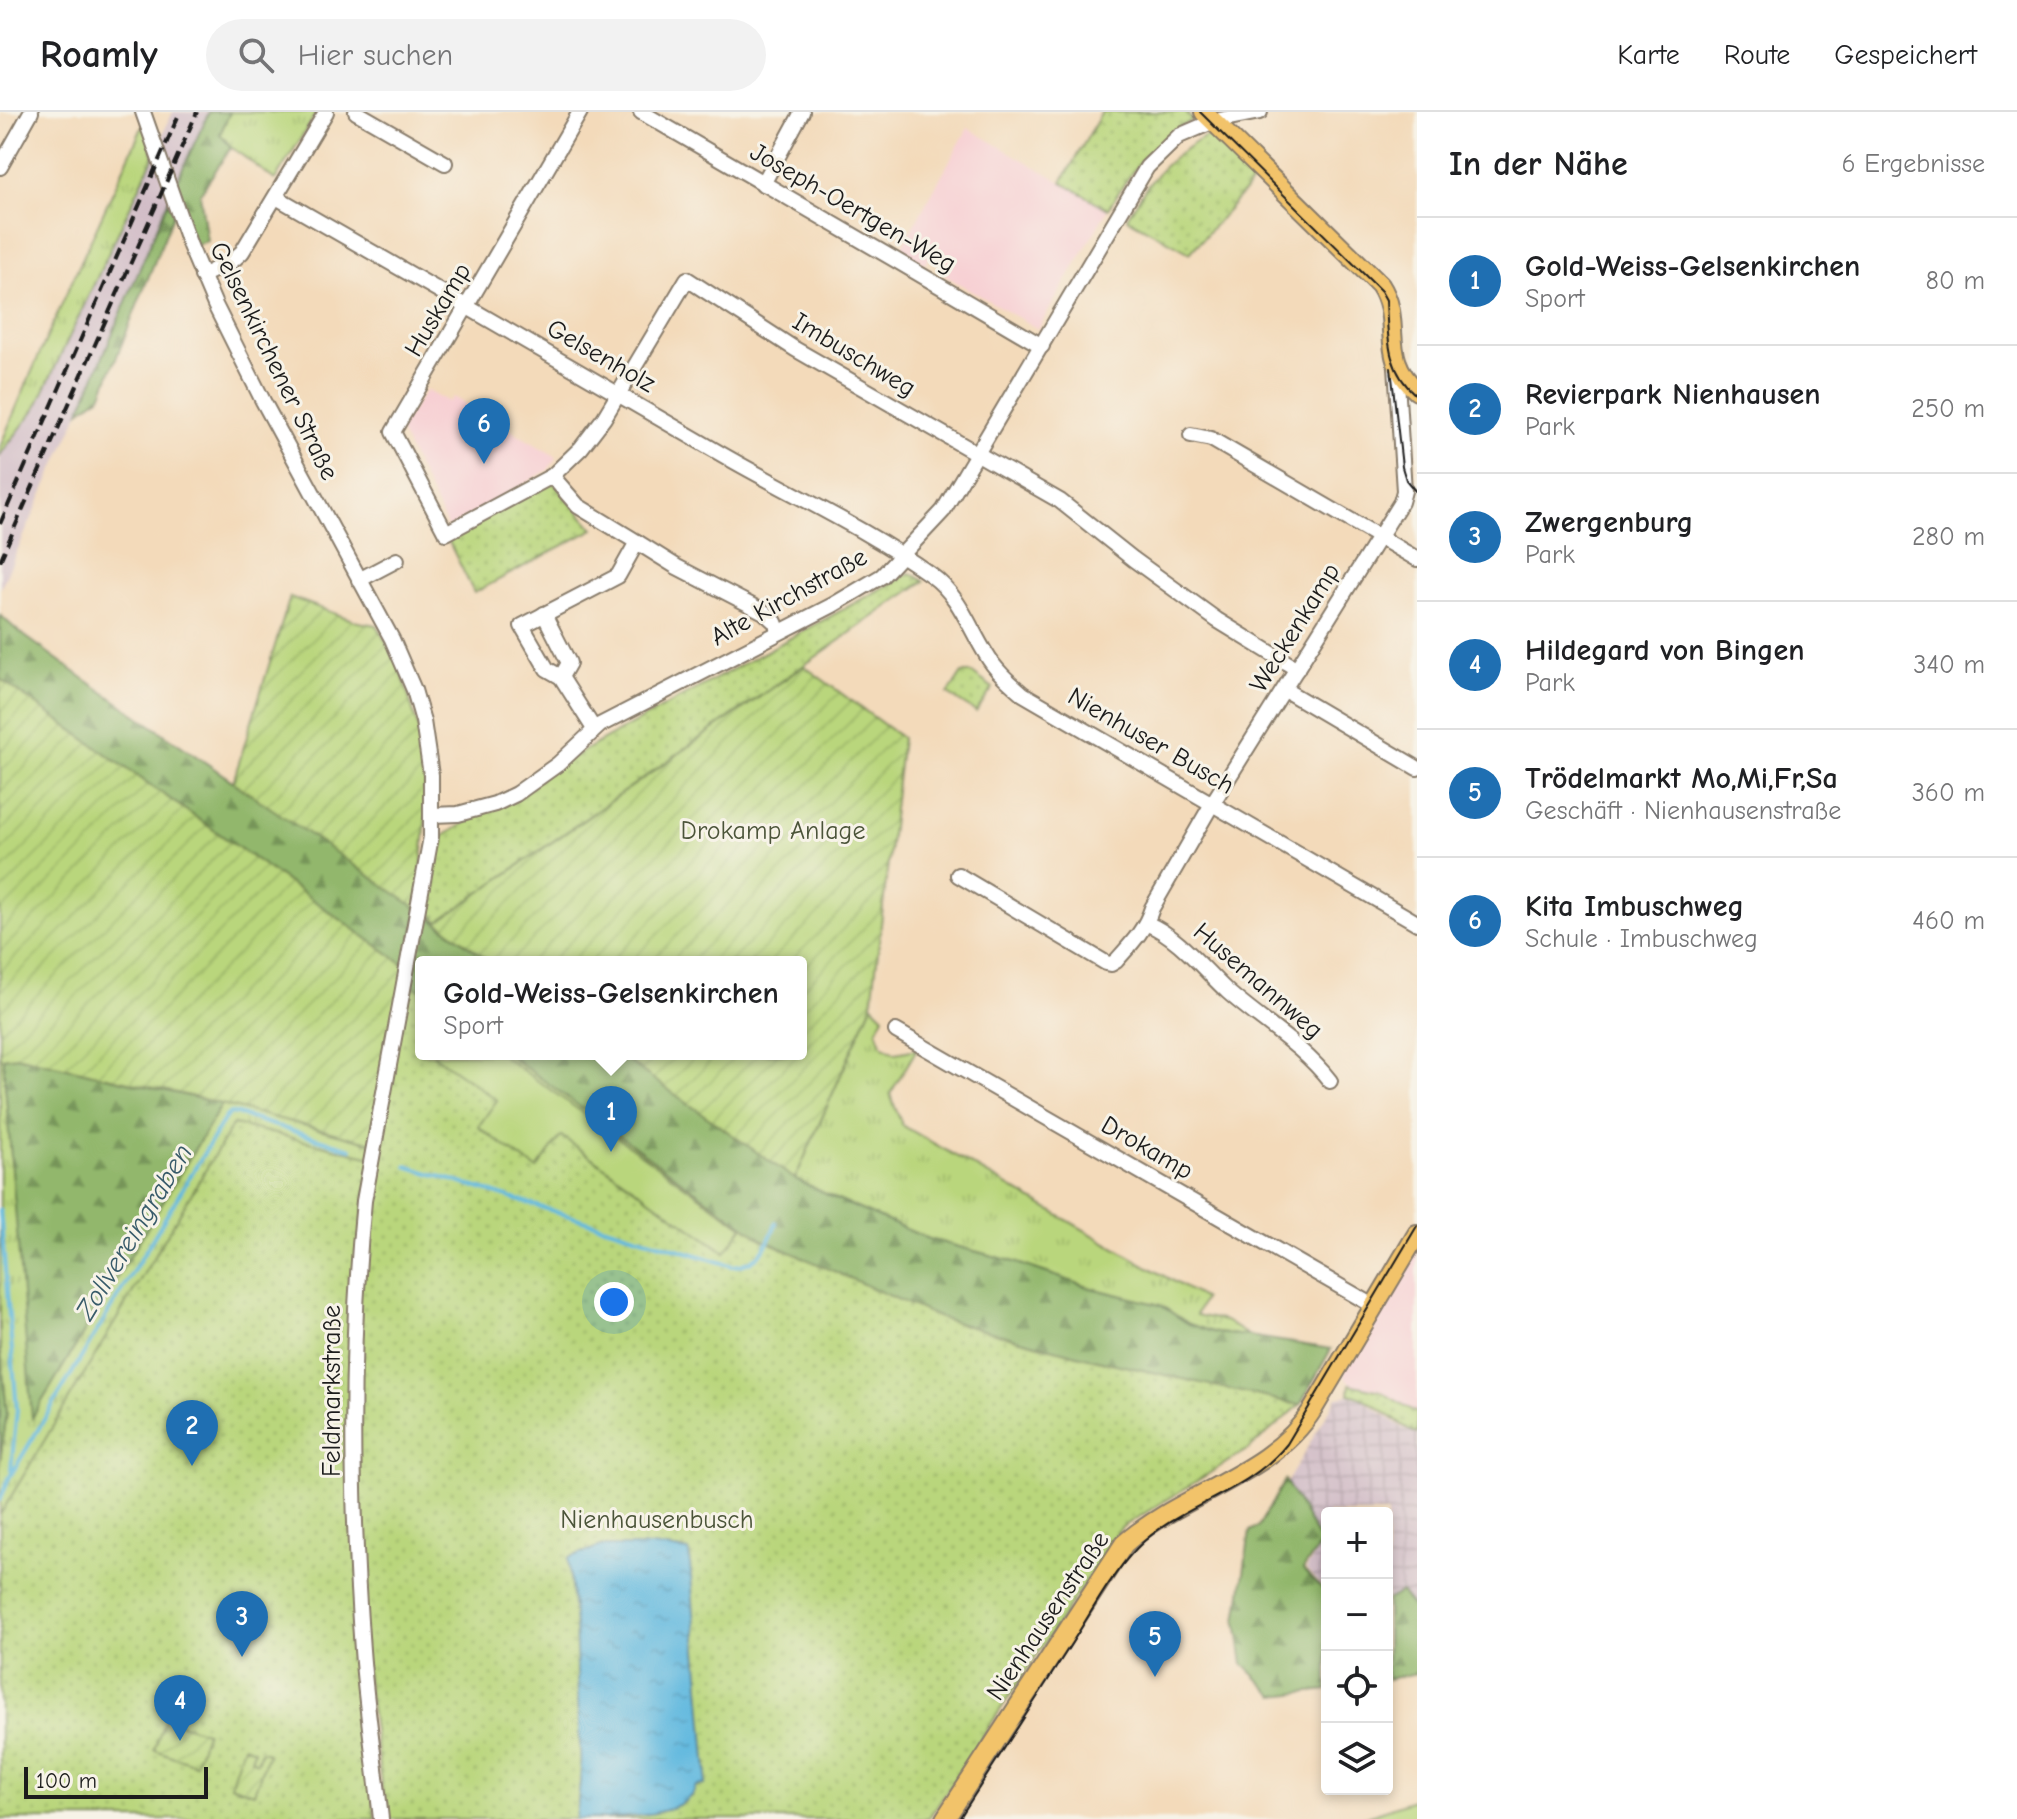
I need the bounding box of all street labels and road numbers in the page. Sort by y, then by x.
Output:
street label: Joseph-Oertgen-Weg [745,137,961,279]
street label: Gelsenkirchener Straße [203,237,345,485]
street label: Huskamp [398,258,478,362]
street label: Imbuschweg [787,307,921,403]
street label: Gelsenholz [541,313,661,399]
street label: Alte Kirchstraße [706,542,872,652]
street label: Weckenkamp [1243,558,1347,698]
street label: Nienhuser Busch [1063,681,1239,801]
street label: Husemannweg [1187,917,1329,1045]
street label: Drokamp [1096,1110,1198,1186]
street label: Feldmarkstraße [317,1305,347,1477]
street label: Nienhausenstraße [980,1526,1116,1706]

